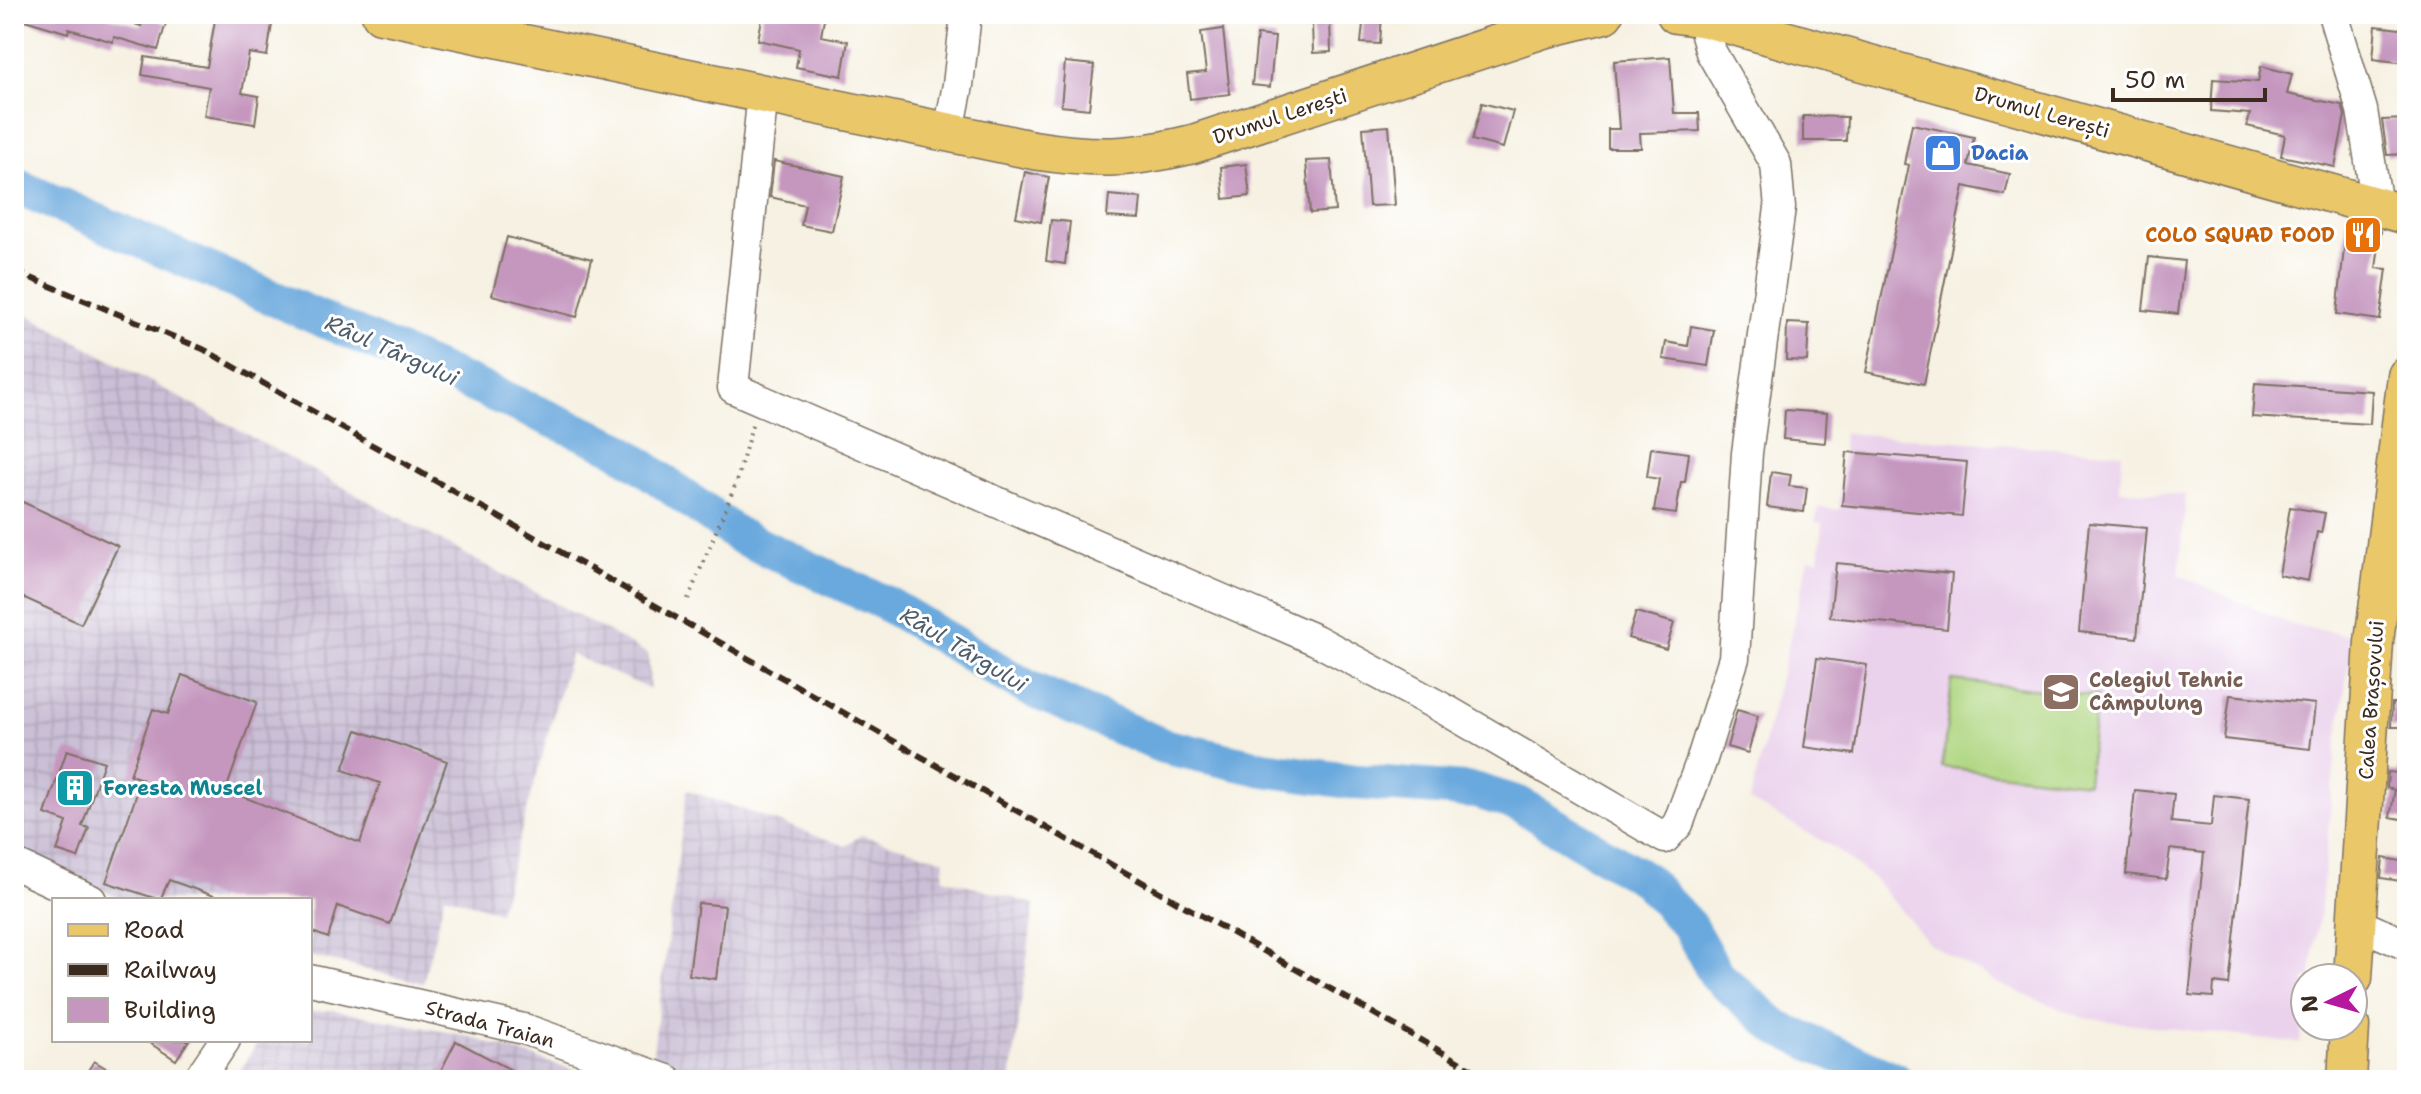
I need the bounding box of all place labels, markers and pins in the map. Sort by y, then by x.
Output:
shop icon: Dacia [1922,132,1964,174]
place label: Dacia [1971,140,2029,166]
restaurant icon: COLO SQUAD FOOD [2342,214,2384,256]
place label: COLO SQUAD FOOD [2145,222,2335,248]
place label: Colegiul Tehnic Câmpulung [2089,667,2243,716]
school or university icon: Colegiul Tehnic Câmpulung [2040,671,2082,713]
building icon: Foresta Muscel [54,767,96,809]
place label: Foresta Muscel [103,775,262,801]

